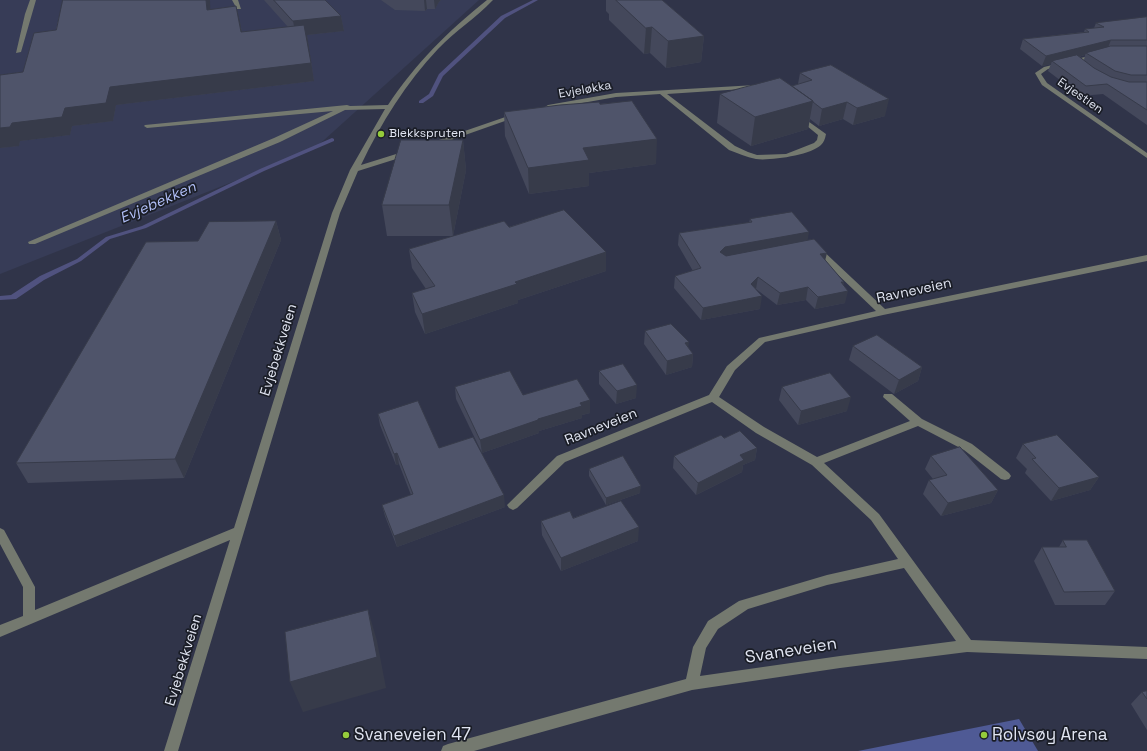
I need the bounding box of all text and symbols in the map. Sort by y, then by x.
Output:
street label: Evjestien [1054,75,1106,117]
street label: Evjeløkka [557,78,613,102]
place label: Blekkspruten [389,127,465,141]
marker: Blekkspruten [376,129,386,139]
water label: Evjebekken [117,178,199,228]
street label: Ravneveien [875,275,953,307]
street label: Evjebekkveien [257,302,301,398]
street label: Ravneveien [562,405,640,449]
street label: Evjebekkveien [162,612,206,708]
street label: Svaneveien [744,634,838,668]
place label: Svaneveien 47 [354,725,471,745]
place label: Rolvsøy Arena [992,725,1108,745]
marker: Svaneveien 47 [341,730,351,740]
marker: Rolvsøy Arena [979,730,989,740]

